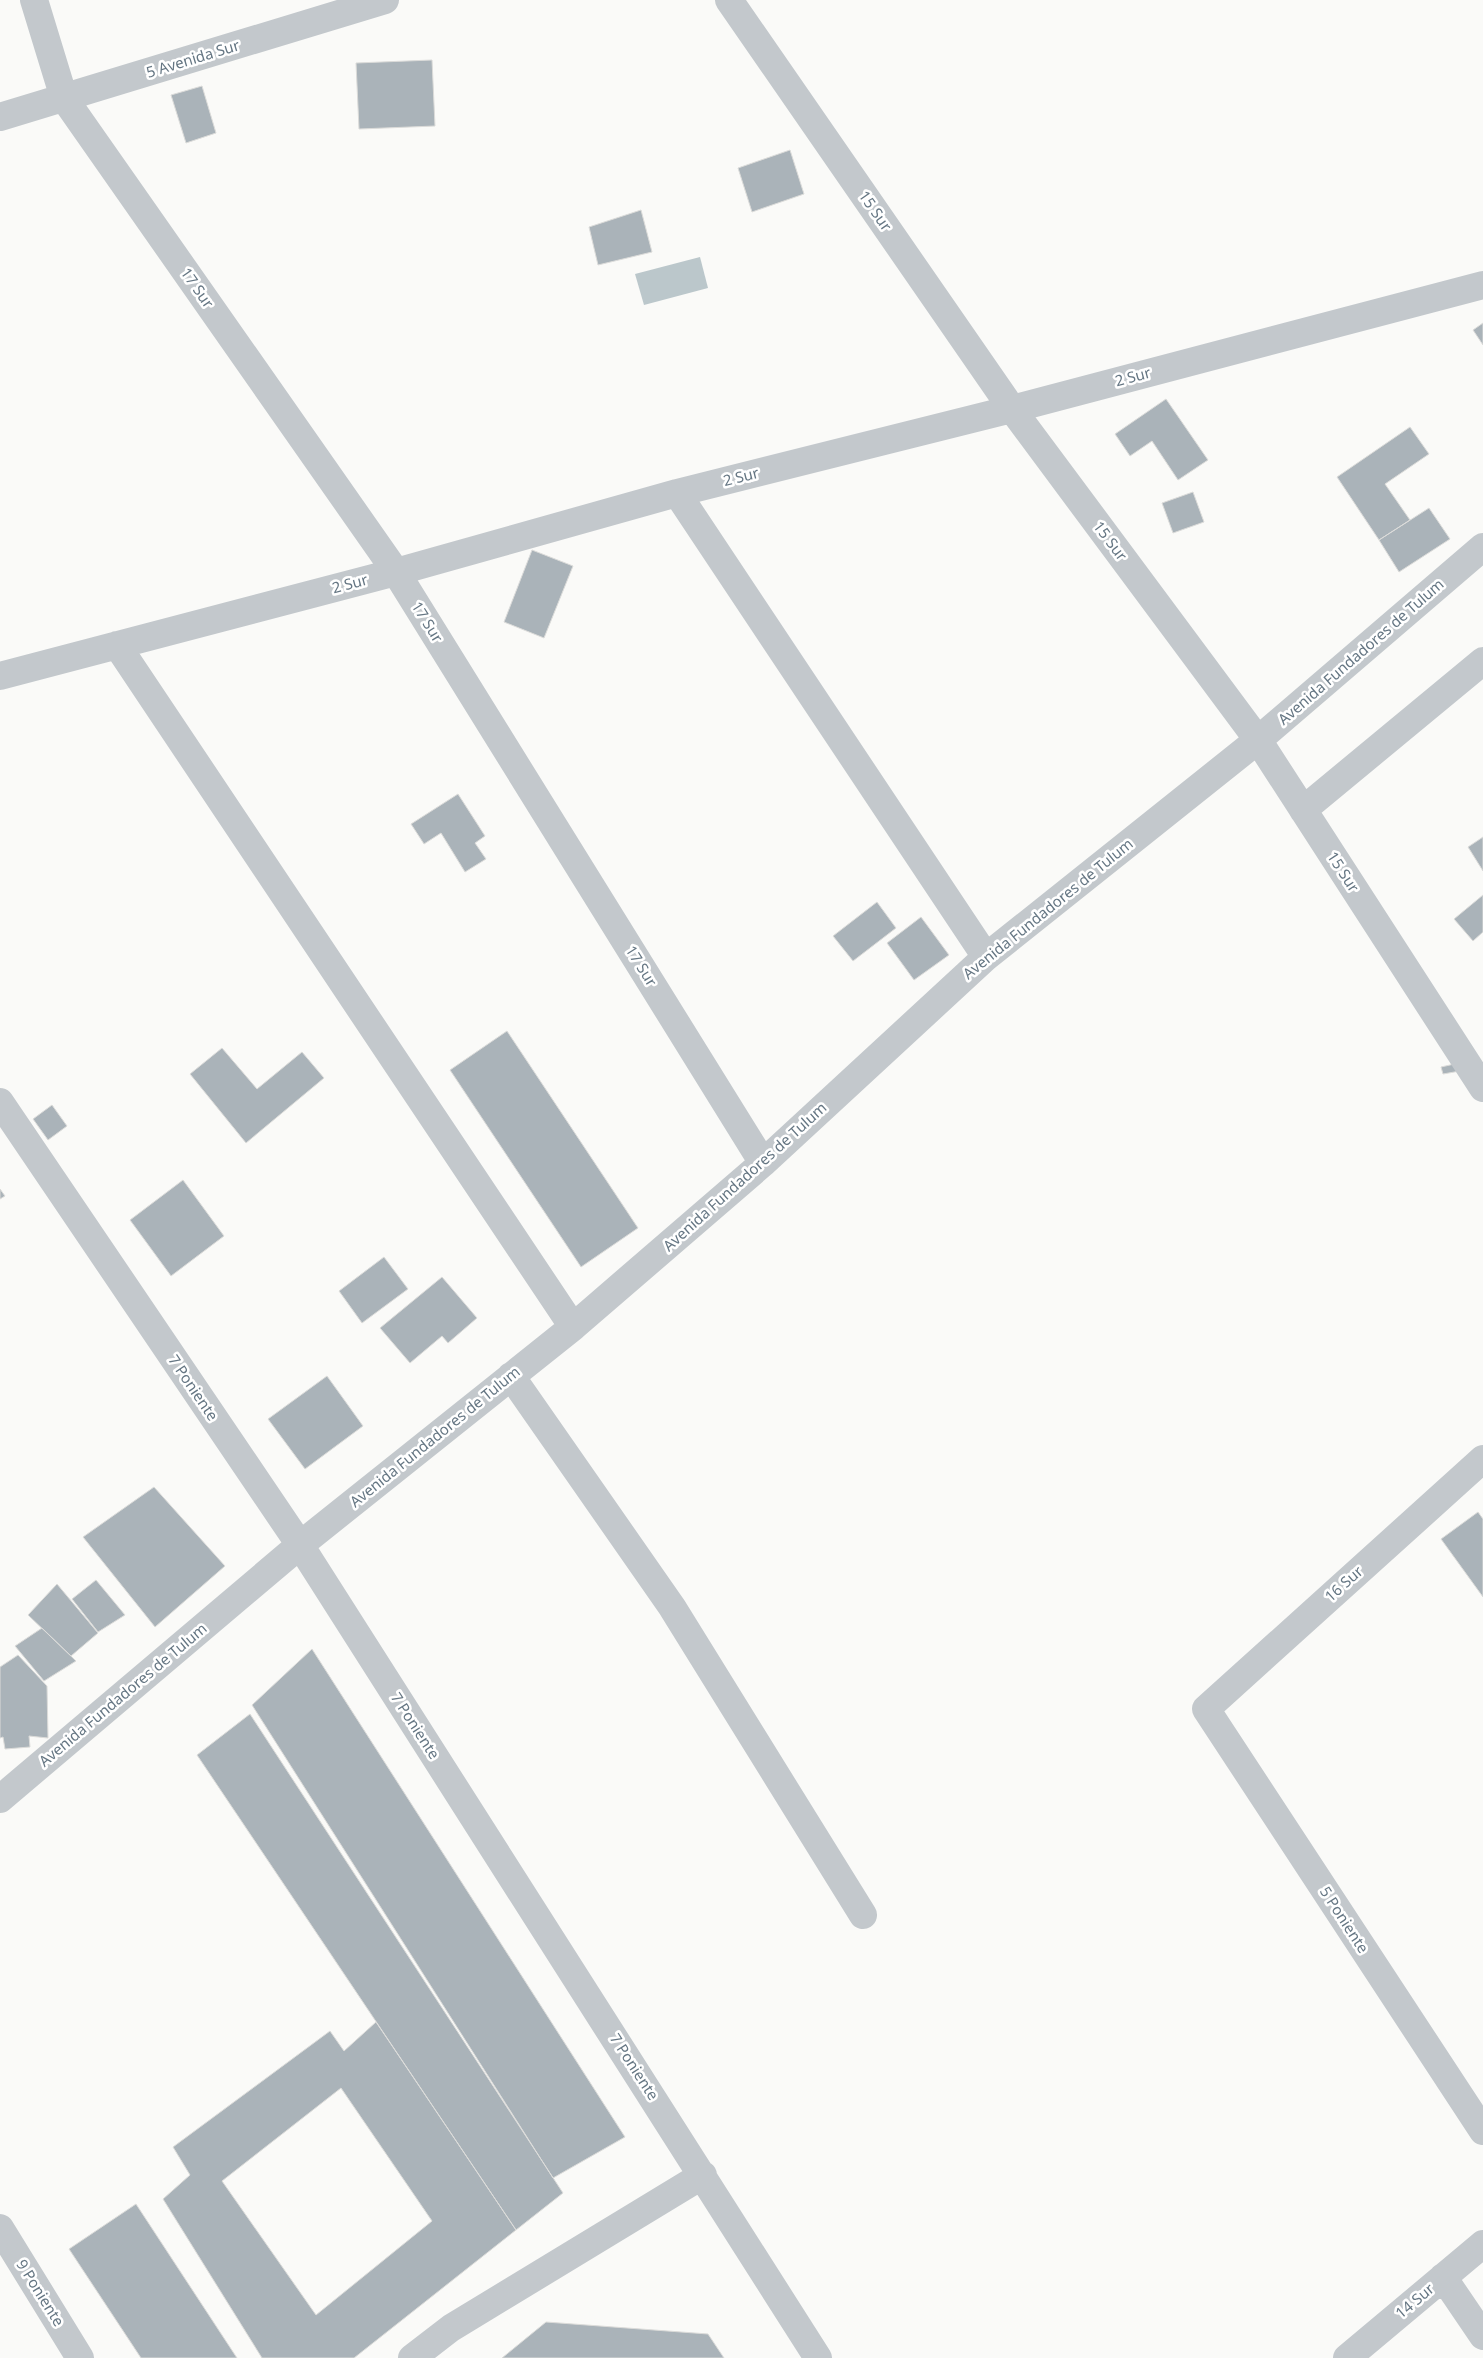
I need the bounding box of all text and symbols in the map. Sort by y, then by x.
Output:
street label: 5 Avenida Sur [144,34,242,82]
street label: 15 Sur [855,186,897,234]
street label: 17 Sur [177,263,219,311]
street label: 2 Sur [1113,362,1153,390]
street label: 2 Sur [721,462,761,490]
street label: 15 Sur [1089,517,1132,564]
street label: 2 Sur [330,569,370,597]
street label: Avenida Fundadores de Tulum [1273,574,1448,729]
street label: 17 Sur [408,597,448,646]
street label: Avenida Fundadores de Tulum [958,833,1137,983]
street label: 15 Sur [1323,847,1364,896]
street label: 17 Sur [622,941,662,990]
street label: Avenida Fundadores de Tulum [658,1097,830,1255]
street label: 7 Poniente [164,1351,223,1424]
street label: Avenida Fundadores de Tulum [345,1361,524,1511]
street label: 16 Sur [1320,1561,1367,1606]
street label: Avenida Fundadores de Tulum [34,1618,211,1771]
street label: 7 Poniente [387,1688,445,1763]
street label: 5 Poniente [1316,1882,1374,1957]
street label: 7 Poniente [606,2029,664,2104]
street label: 9 Poniente [12,2255,69,2330]
street label: 14 Sur [1391,2278,1438,2322]

